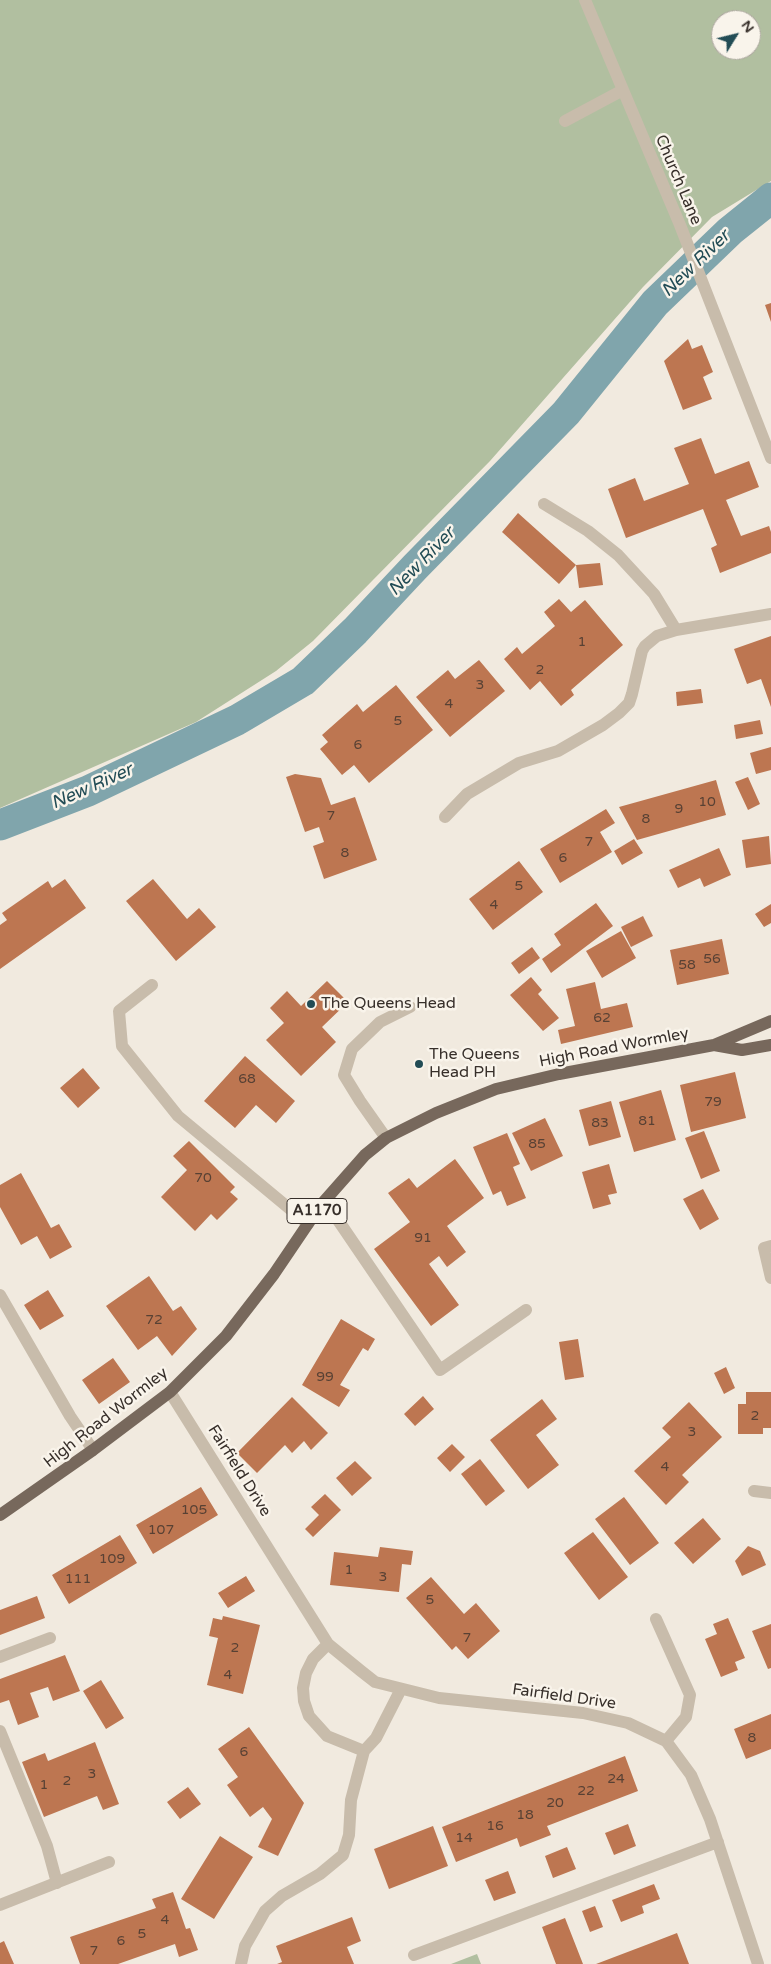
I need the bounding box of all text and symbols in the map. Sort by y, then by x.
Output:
north arrow [711,10,761,60]
text: N [738,17,758,36]
street label: Church Lane [650,132,706,228]
water label: New River [657,226,735,302]
water label: New River [384,523,460,601]
house number: 1 [578,634,586,650]
house number: 2 [536,662,544,678]
house number: 3 [476,677,484,693]
house number: 4 [445,696,453,712]
house number: 5 [394,713,402,729]
house number: 6 [354,737,362,753]
water label: New River [48,759,136,815]
house number: 10 [698,794,716,810]
house number: 9 [675,801,683,817]
house number: 7 [327,808,335,824]
house number: 8 [642,811,650,827]
house number: 7 [585,834,593,850]
house number: 8 [341,845,349,861]
house number: 6 [559,850,567,866]
house number: 5 [515,878,523,894]
house number: 4 [490,897,498,913]
house number: 56 [703,951,721,967]
house number: 58 [678,957,696,973]
place label: The Queens Head [321,994,456,1014]
marker: The Queens Head [305,998,317,1010]
house number: 62 [593,1010,611,1026]
street label: High Road Wormley [538,1024,690,1072]
place label: The Queens Head PH [429,1045,520,1083]
marker: The Queens Head PH [413,1058,425,1070]
house number: 68 [238,1071,256,1087]
house number: 79 [704,1094,722,1110]
house number: 81 [638,1113,656,1129]
house number: 83 [591,1115,609,1131]
house number: 85 [528,1136,546,1152]
house number: 70 [194,1170,212,1186]
road number: A1170 [287,1198,347,1224]
house number: 91 [414,1230,432,1246]
house number: 72 [145,1312,163,1328]
street label: High Road Wormley [40,1364,172,1472]
house number: 99 [316,1369,334,1385]
house number: 2 [751,1408,759,1424]
street label: Fairfield Drive [203,1422,275,1520]
house number: 3 [688,1424,696,1440]
house number: 4 [661,1459,669,1475]
house number: 105 [181,1502,207,1518]
house number: 107 [148,1522,174,1538]
house number: 109 [99,1551,125,1567]
house number: 1 [345,1562,353,1578]
house number: 3 [379,1569,387,1585]
house number: 111 [65,1571,91,1587]
house number: 5 [426,1592,434,1608]
house number: 7 [463,1630,471,1646]
house number: 2 [231,1640,239,1656]
house number: 4 [224,1667,232,1683]
street label: Fairfield Drive [511,1680,617,1714]
house number: 8 [748,1730,756,1746]
house number: 6 [240,1744,248,1760]
house number: 3 [88,1766,96,1782]
house number: 24 [607,1771,625,1787]
house number: 2 [63,1773,71,1789]
house number: 1 [40,1777,48,1793]
house number: 22 [577,1783,595,1799]
house number: 20 [546,1795,564,1811]
house number: 18 [516,1807,534,1823]
house number: 16 [486,1818,504,1834]
house number: 14 [455,1830,473,1846]
house number: 4 [161,1912,169,1928]
house number: 5 [138,1926,146,1942]
house number: 6 [117,1933,125,1949]
house number: 7 [90,1943,98,1959]

